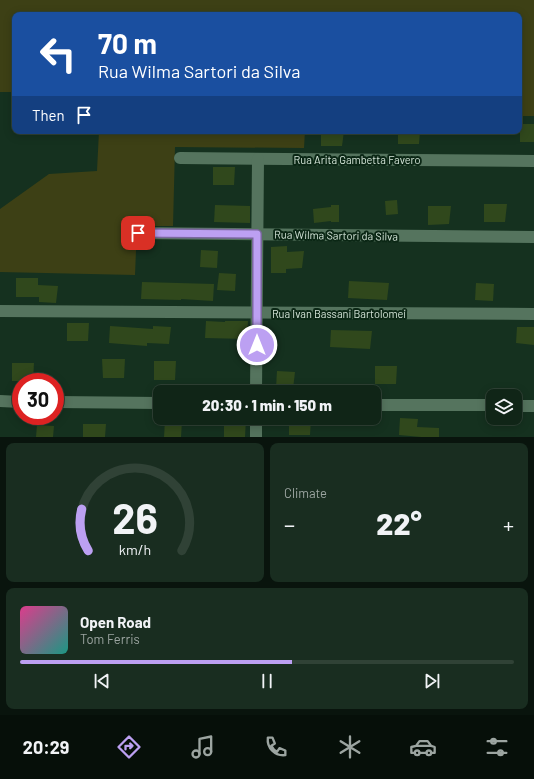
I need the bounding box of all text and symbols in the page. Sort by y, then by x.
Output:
text: 70 m [98,26,157,60]
icon: left [32,28,84,80]
text: Rua Wilma Sartori da Silva [98,60,300,82]
icon: arrive [73,104,95,126]
text: Then [32,106,65,124]
street label: Rua Arita Gambetta Favero [294,153,420,166]
pin [121,216,155,250]
icon: arrive [127,222,149,244]
street label: Rua Wilma Sartori da Silva [274,227,398,243]
street label: Rua Ivan Bassani Bartolomei [272,307,406,320]
position arrow [236,324,278,366]
speed limit sign: 30 [12,373,64,425]
map controls [486,389,522,425]
button: layers [486,389,522,425]
text: 20:30 · 1 min · 150 m [202,396,332,414]
text: Climate [284,485,327,501]
text: 26 [112,491,158,541]
text: 22° [376,505,422,541]
text: − [284,511,295,537]
text: + [503,511,514,537]
text: km/h [119,540,151,557]
text: Open Road [80,613,151,631]
text: Tom Ferris [80,631,140,647]
icon: previous [91,670,113,692]
icon: pause [256,670,278,692]
icon: next [421,670,443,692]
icon: directions [115,733,143,761]
icon: music [189,733,217,761]
icon: phone [262,733,290,761]
icon: climate [336,733,364,761]
icon: car [409,733,437,761]
icon: filters [483,733,511,761]
text: 20:29 [23,736,69,758]

